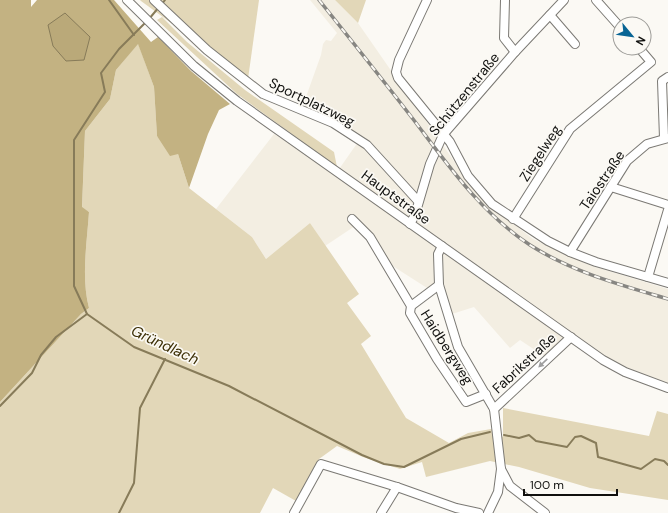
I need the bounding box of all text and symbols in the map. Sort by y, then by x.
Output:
north arrow [612,16,652,56]
text: N [633,34,649,48]
street label: Schützenstraße [425,49,503,139]
street label: Sportplatzweg [266,73,358,131]
street label: Ziegelweg [515,121,565,185]
street label: Taiostraße [575,147,629,213]
street label: Hauptstraße [358,166,434,228]
street label: Haidbergweg [417,306,477,388]
water label: Gründlach [128,321,202,370]
street label: Fabrikstraße [488,329,560,397]
one-way arrow [538,359,548,368]
scale bar [524,471,617,497]
text: 100 m [530,477,564,493]

